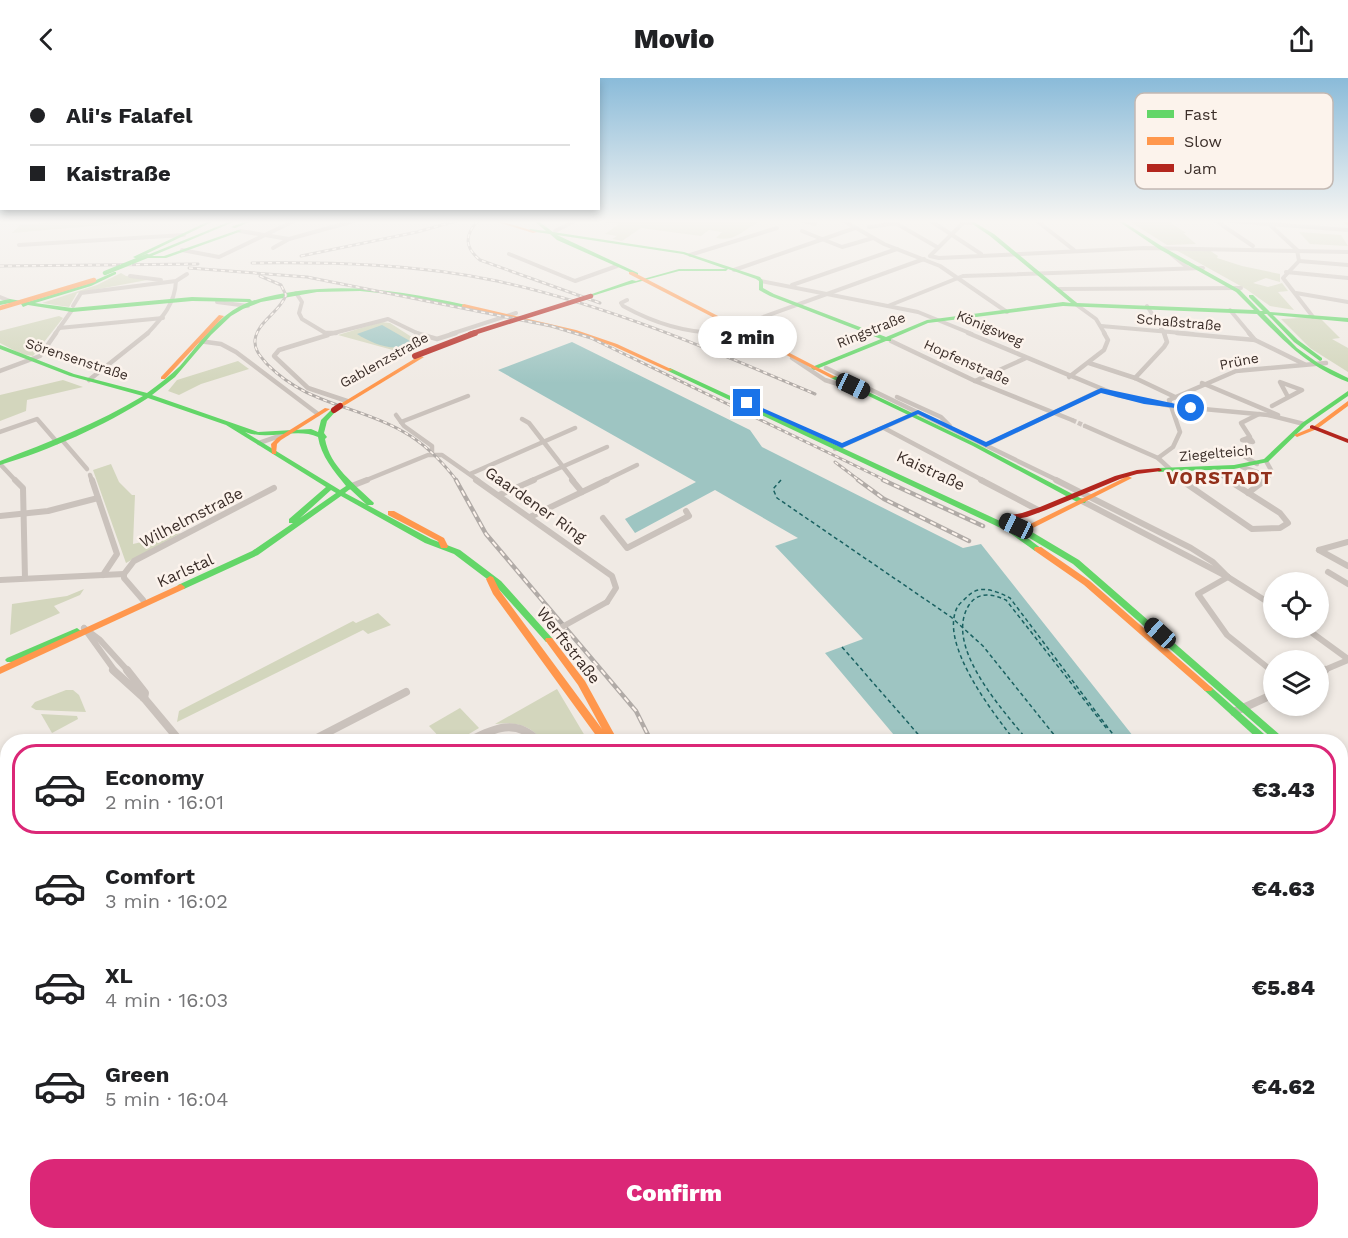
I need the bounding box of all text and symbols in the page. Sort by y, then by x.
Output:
icon: back [30,23,63,56]
text: Movio [634,23,714,55]
icon: share [1285,23,1318,56]
legend [1135,93,1333,189]
text: Ali's Falafel [66,103,192,128]
text: Fast [1184,105,1217,124]
text: Slow [1184,132,1222,151]
text: Jam [1184,159,1217,178]
text: Kaistraße [66,161,171,186]
street label: Königsweg [954,307,1026,349]
street label: Ringstraße [834,309,908,351]
street label: Schaßstraße [1136,310,1222,334]
callout: 2 min [698,316,796,358]
text: 2 min [720,325,775,349]
street label: Gablenzstraße [337,329,431,391]
street label: Sörensenstraße [24,335,130,383]
street label: Hopfenstraße [921,336,1013,388]
street label: Prüne [1218,349,1260,373]
car [833,370,873,402]
route end [733,389,760,416]
route start [1177,394,1204,421]
street label: Ziegelteich [1178,442,1254,464]
street label: Kaistraße [894,446,968,495]
street label: Gaardener Ring [481,462,590,547]
district label: VORSTADT [1166,467,1274,488]
street label: Wilhelmstraße [136,483,246,552]
car [996,510,1036,542]
street label: Karlstal [154,550,216,591]
map controls [1263,572,1329,716]
button: locate [1263,572,1329,638]
street label: Werftstraße [533,603,605,688]
car [1141,614,1179,652]
button: layers [1263,650,1329,716]
icon: car [33,762,87,816]
text: Economy [105,765,204,790]
text: €3.43 [1252,777,1315,802]
text: 2 min · 16:01 [105,790,224,814]
icon: car [33,861,87,915]
text: Comfort [105,864,195,889]
text: €4.63 [1252,876,1315,901]
text: 3 min · 16:02 [105,889,228,913]
icon: car [33,960,87,1014]
text: XL [105,963,133,988]
text: €5.84 [1252,975,1315,1000]
text: 4 min · 16:03 [105,988,228,1012]
icon: car [33,1059,87,1113]
text: Green [105,1062,169,1087]
text: €4.62 [1252,1074,1315,1099]
text: 5 min · 16:04 [105,1087,229,1111]
button: Confirm [30,1159,1318,1228]

